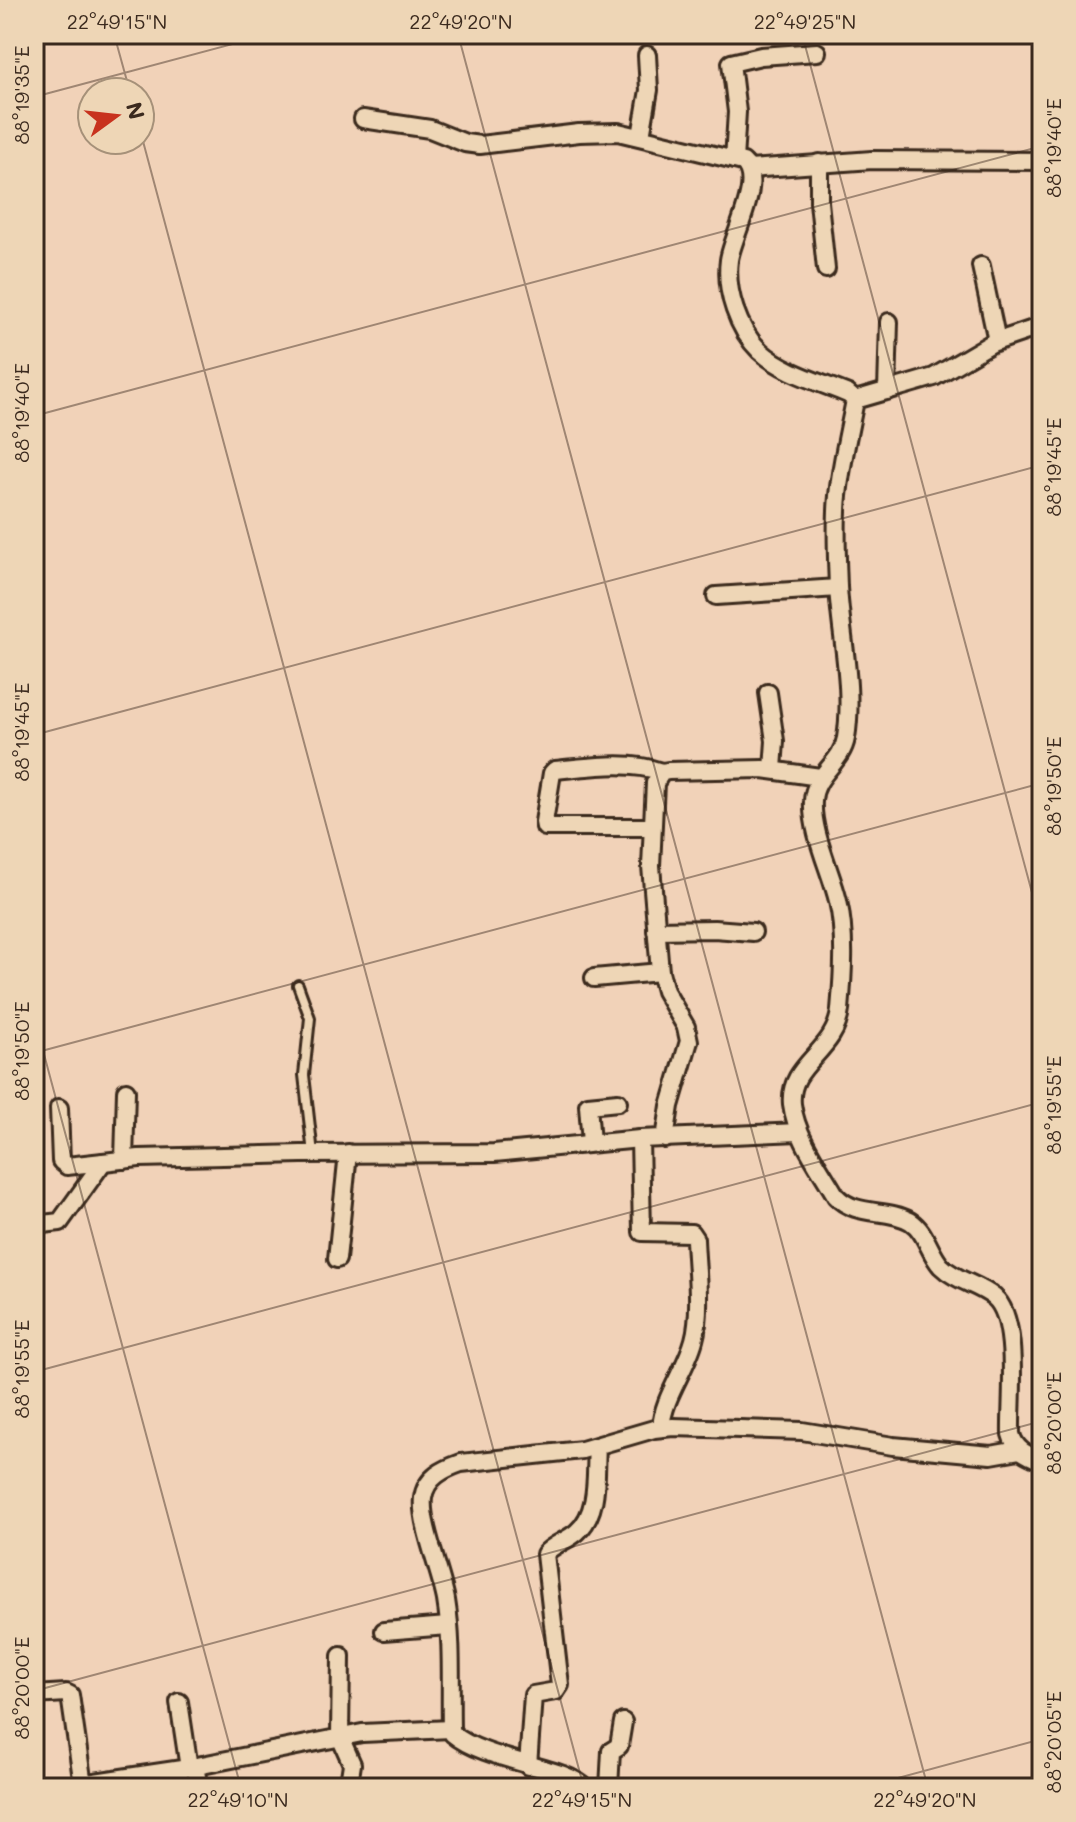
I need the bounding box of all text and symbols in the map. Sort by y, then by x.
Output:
text: 22°49'15"N [67,8,167,34]
text: 22°49'20"N [409,8,513,34]
text: 22°49'25"N [754,8,856,34]
text: 88°19'35"E [8,46,34,144]
north arrow [76,76,156,156]
text: 88°19'40"E [1040,98,1066,198]
text: N [120,99,152,123]
text: 88°19'40"E [8,363,34,463]
text: 88°19'45"E [1040,418,1066,517]
text: 88°19'45"E [8,683,34,782]
text: 88°19'50"E [1040,736,1066,836]
text: 88°19'50"E [8,1001,34,1101]
text: 88°19'55"E [1040,1056,1066,1154]
text: 88°19'55"E [8,1320,34,1418]
text: 88°20'00"E [1040,1372,1066,1475]
text: 88°20'00"E [8,1637,34,1740]
text: 88°20'05"E [1040,1691,1066,1793]
text: 22°49'10"N [187,1786,289,1812]
text: 22°49'15"N [532,1786,632,1812]
text: 22°49'20"N [873,1786,977,1812]

